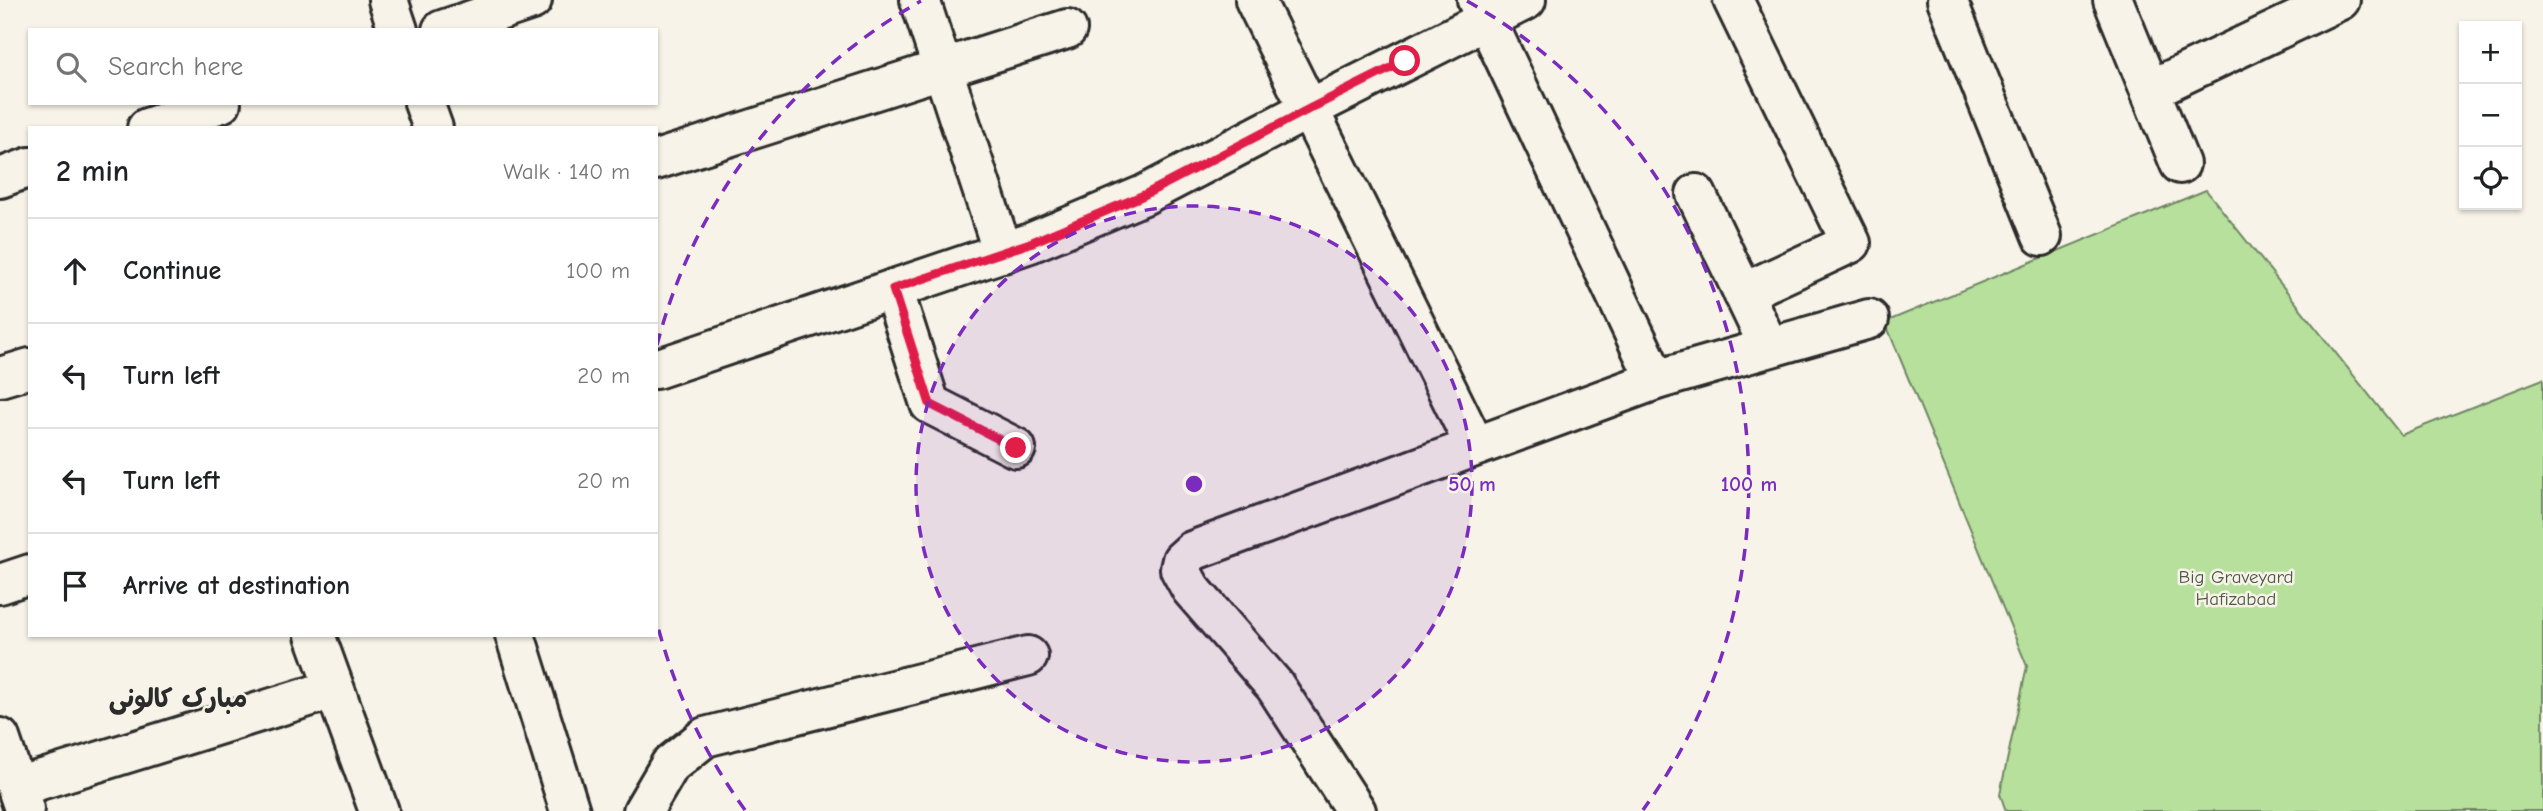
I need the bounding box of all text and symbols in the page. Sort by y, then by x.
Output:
map controls [2459,21,2522,210]
button: + [2459,21,2522,84]
search box [28,28,658,105]
route start [1389,45,1420,76]
icon: search [52,48,90,86]
text: Search here [108,52,243,82]
button: − [2459,84,2522,147]
button: locate [2459,147,2522,210]
text: 2 min [56,154,129,189]
text: Walk · 140 m [503,158,630,185]
icon: ahead [56,252,94,290]
text: Continue [123,256,221,286]
text: 100 m [566,257,630,284]
icon: left [56,357,94,395]
text: Turn left [123,361,220,391]
text: 20 m [577,362,630,389]
route end [1000,432,1031,463]
icon: left [56,462,94,500]
text: Turn left [123,466,220,496]
text: 20 m [577,467,630,494]
centre of rings [1182,472,1206,496]
text: 50 m [1448,472,1496,496]
text: 100 m [1721,472,1777,496]
park label: Big Graveyard Hafizabad [2178,566,2294,610]
icon: arrive [56,567,94,605]
text: Arrive at destination [123,571,350,601]
district label: مبارک کالونی [109,684,247,715]

